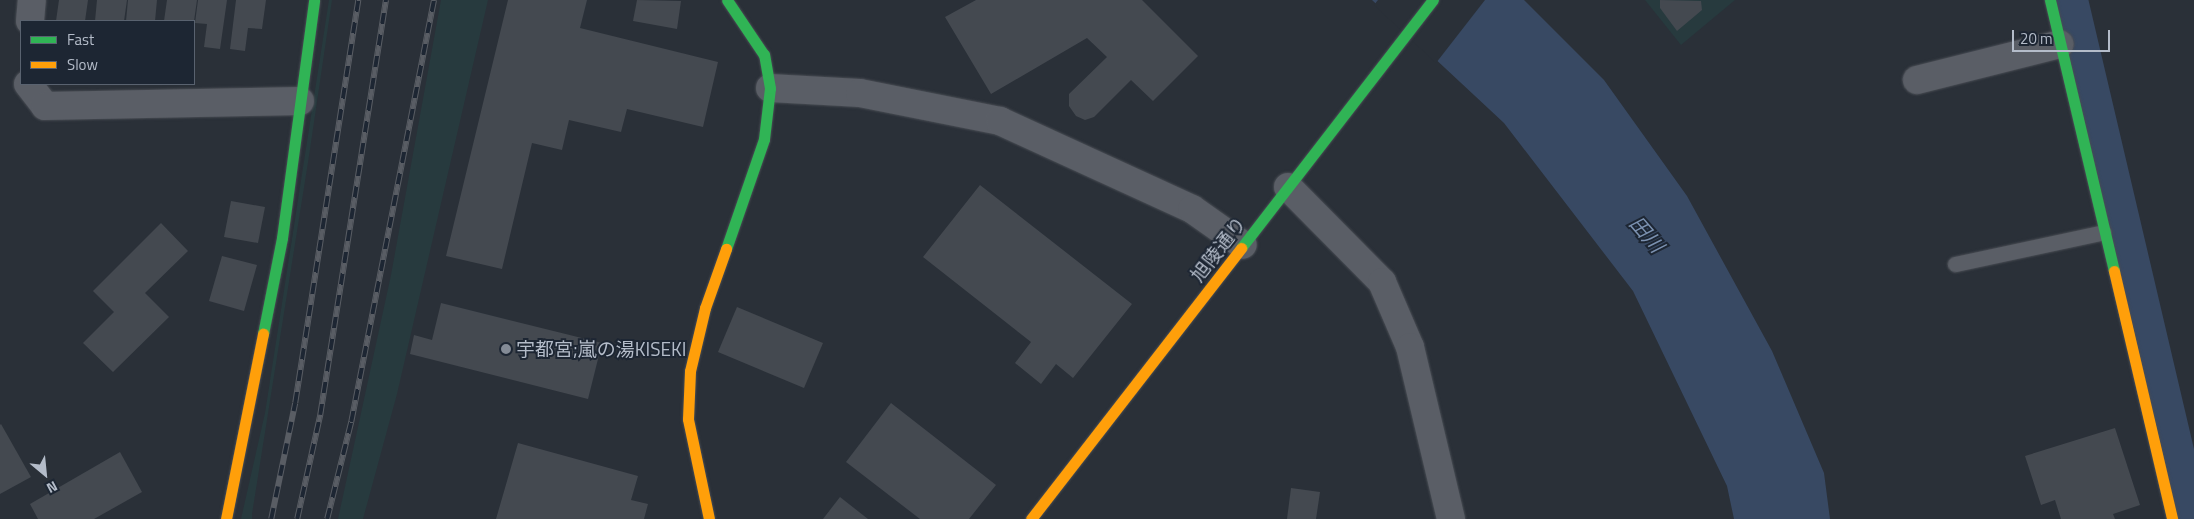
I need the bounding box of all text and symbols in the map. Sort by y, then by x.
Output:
legend [20,20,195,85]
scale bar [2014,20,2112,52]
text: 20 m [2020,27,2053,50]
text: Fast [67,28,94,51]
text: Slow [67,53,98,76]
water label: 田川 [1625,211,1669,257]
street label: 旭陵通り [1186,212,1250,286]
place label: 宇都宮;嵐の湯KISEKI [516,338,686,360]
marker: 宇都宮;嵐の湯KISEKI [500,343,512,355]
north arrow [20,449,70,499]
text: N [43,476,61,499]

